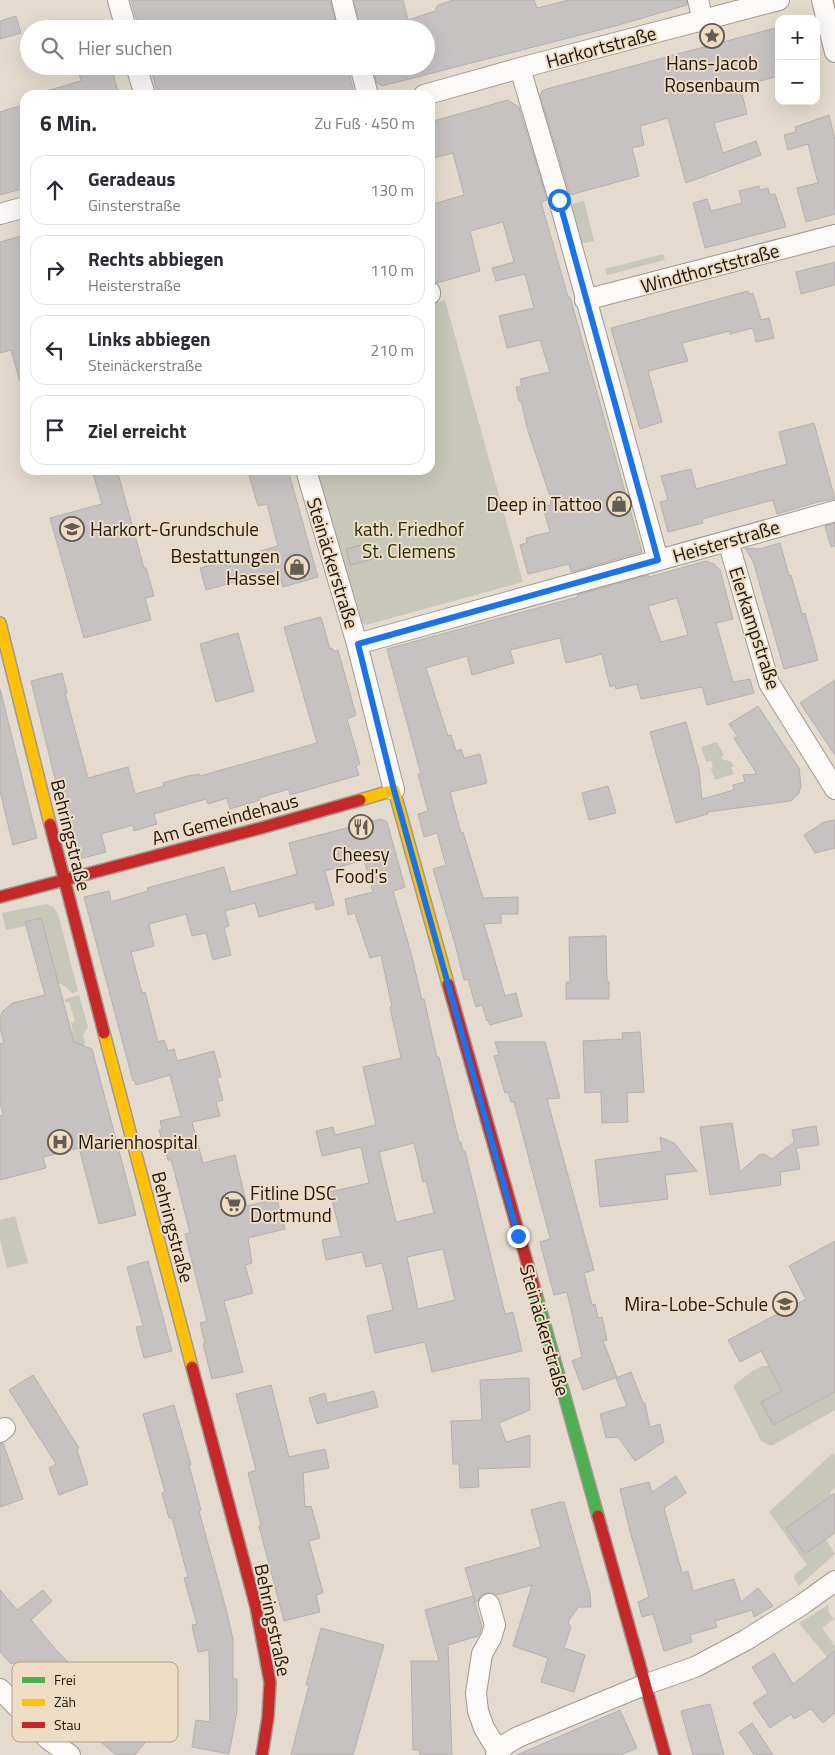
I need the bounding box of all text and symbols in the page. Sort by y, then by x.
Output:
map controls [775,15,820,105]
button: + [775,15,820,60]
street label: Harkortstraße [542,18,659,75]
search box [20,20,435,75]
place icon: Hans-Jacob Rosenbaum [699,23,725,49]
text: Hier suchen [78,33,173,62]
icon: search [38,34,66,62]
place label: Hans-Jacob Rosenbaum [664,48,760,99]
button: − [775,60,820,105]
text: 6 Min. [40,107,97,139]
text: Zu Fuß · 450 m [314,111,415,135]
text: Geradeaus [88,164,175,193]
icon: ahead [41,176,69,204]
text: 130 m [370,178,414,202]
route start [548,189,571,212]
text: Ginsterstraße [88,193,181,217]
street label: Windthorststraße [637,235,782,300]
text: Rechts abbiegen [88,244,224,273]
icon: right [41,256,69,284]
text: 110 m [370,258,414,282]
text: Heisterstraße [88,273,181,297]
text: Links abbiegen [88,324,211,353]
icon: left [41,336,69,364]
text: 210 m [370,338,414,362]
text: Steinäckerstraße [88,353,202,377]
icon: arrive [41,416,69,444]
text: Ziel erreicht [88,416,186,445]
place label: Deep in Tattoo [487,489,602,518]
shop icon: Deep in Tattoo [606,491,632,517]
street label: Steinäckerstraße [300,494,367,632]
street label: Heisterstraße [669,511,783,570]
place label: Harkort-Grundschule [90,514,259,543]
park label: kath. Friedhof St. Clemens [354,514,465,565]
school or university icon: Harkort-Grundschule [59,516,85,542]
place label: Bestattungen Hassel [170,541,280,592]
shop icon: Bestattungen Hassel [284,554,310,580]
street label: Eierkampstraße [722,563,789,693]
street label: Behringstraße [44,776,99,894]
street label: Am Gemeindehaus [148,785,302,852]
restaurant icon: Cheesy Food's [348,814,374,840]
place label: Cheesy Food's [332,839,390,890]
place label: Marienhospital [78,1127,198,1156]
hospital icon: Marienhospital [47,1129,73,1155]
street label: Behringstraße [145,1168,202,1286]
place label: Fitline DSC Dortmund [250,1178,336,1229]
supermarket icon: Fitline DSC Dortmund [220,1191,246,1217]
route end [507,1225,530,1248]
street label: Steinäckerstraße [513,1261,578,1399]
place label: Mira-Lobe-Schule [624,1289,768,1318]
school or university icon: Mira-Lobe-Schule [772,1291,798,1317]
street label: Behringstraße [247,1561,300,1679]
legend [12,1662,178,1742]
text: Frei [54,1669,76,1690]
text: Zäh [54,1691,76,1712]
text: Stau [54,1714,81,1735]

